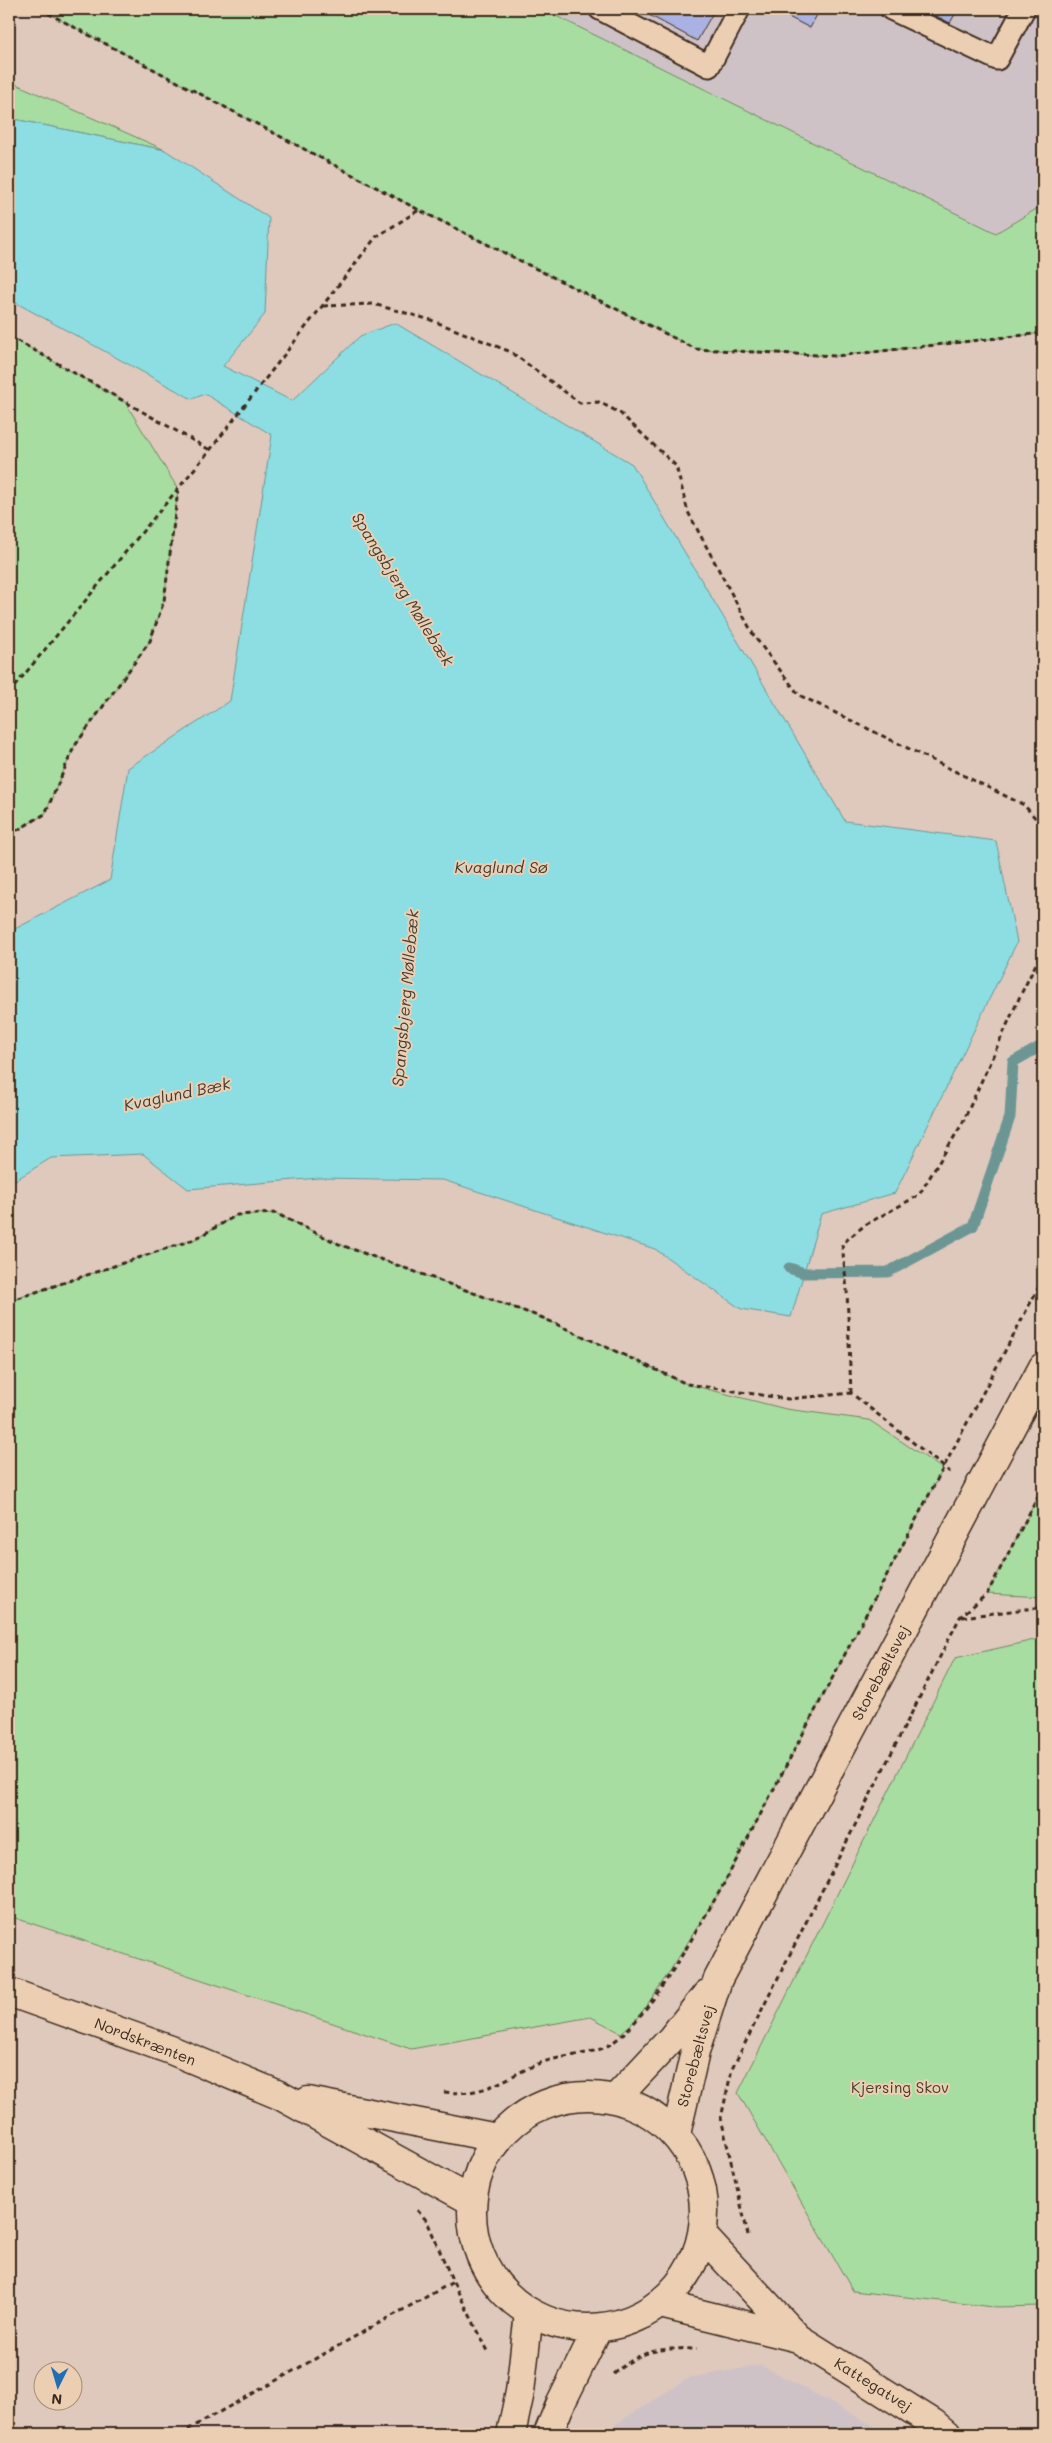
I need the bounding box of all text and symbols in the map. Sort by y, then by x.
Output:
water label: Spangsbjerg Møllebæk [347,508,460,670]
water label: Kvaglund Sø [455,856,548,877]
water label: Spangsbjerg Møllebæk [386,908,423,1087]
water label: Kvaglund Bæk [122,1072,233,1115]
street label: Storebæltsvej [847,1621,914,1724]
street label: Storebæltsvej [672,2002,718,2109]
street label: Nordskrænten [92,2013,199,2070]
park label: Kjersing Skov [851,2077,949,2097]
street label: Kattegatvej [831,2352,916,2416]
north arrow [32,2360,82,2410]
text: N [51,2390,63,2409]

